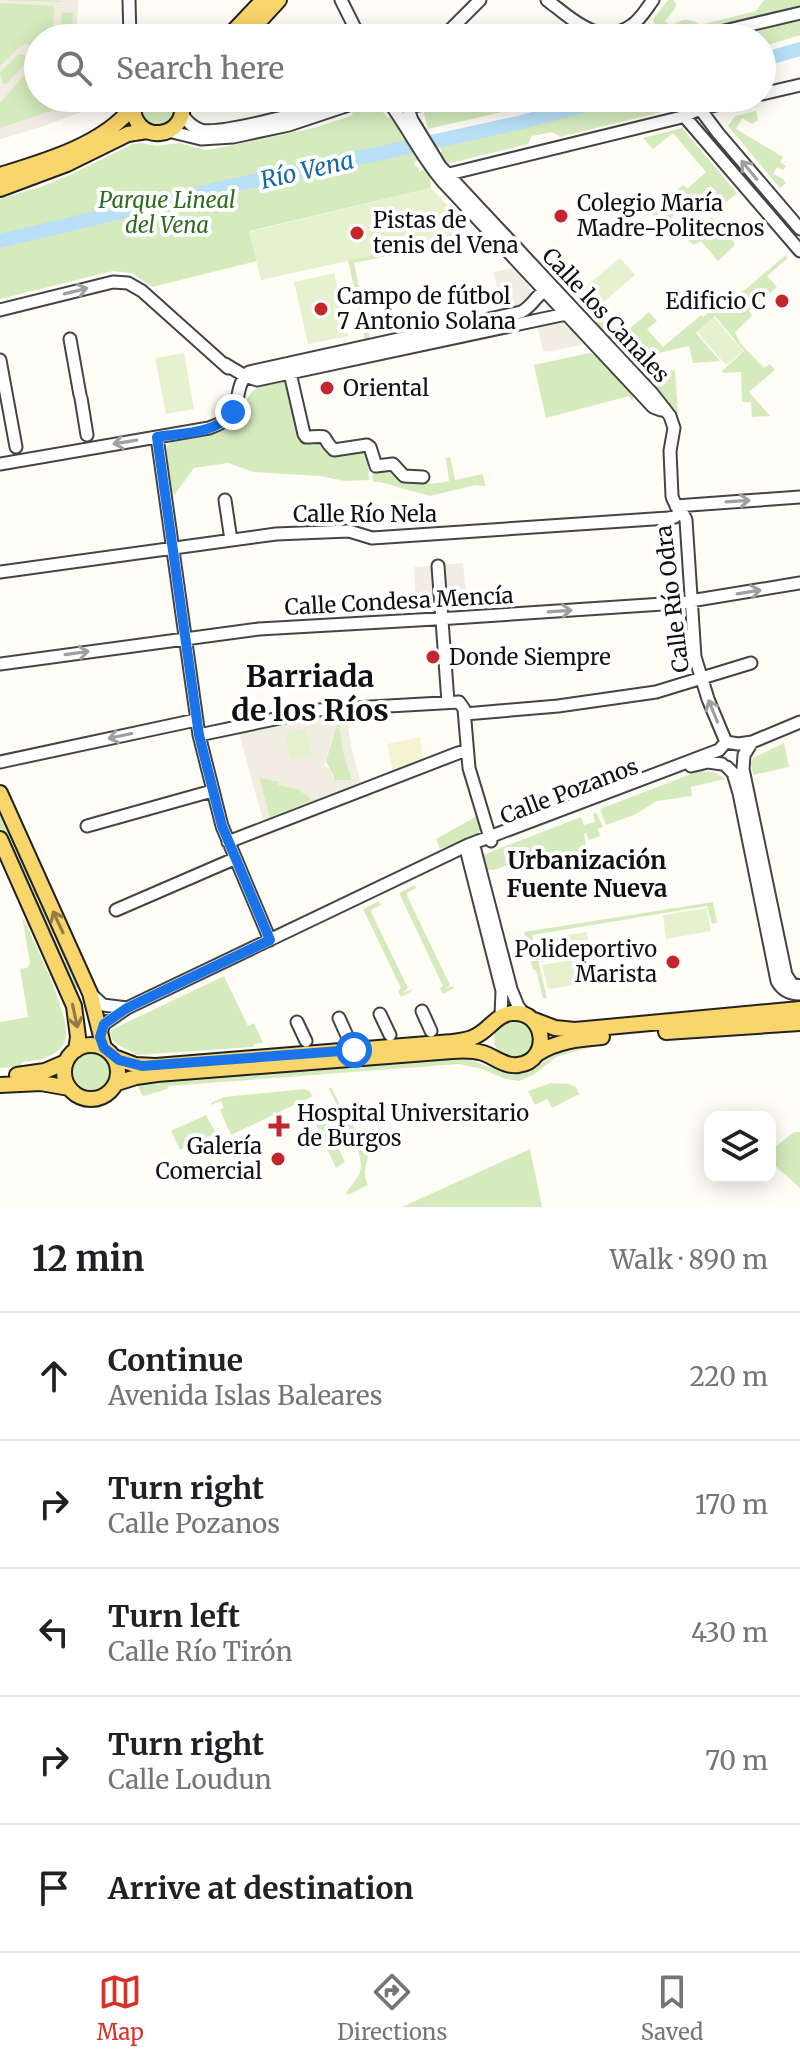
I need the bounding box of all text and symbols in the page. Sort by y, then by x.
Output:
search box [24,24,776,112]
icon: search [52,46,96,90]
text: Search here [116,49,284,87]
water label: Río Vena [257,144,357,196]
one-way arrow [741,160,759,181]
park label: Parque Lineal del Vena [98,186,236,239]
place label: Colegio María Madre-Politecnos [577,189,764,242]
place label: Pistas de tenis del Vena [373,206,519,259]
marker: Colegio María Madre-Politecnos [552,207,570,225]
marker: Pistas de tenis del Vena [348,224,366,242]
street label: Calle los Canales [536,242,676,388]
place label: Campo de fútbol 7 Antonio Solana [337,282,516,335]
one-way arrow [62,283,88,298]
place label: Edificio C [665,287,766,315]
marker: Edificio C [773,292,791,310]
marker: Campo de fútbol 7 Antonio Solana [312,300,330,318]
place label: Oriental [343,374,429,402]
marker: Oriental [318,379,336,397]
route end [215,394,251,430]
one-way arrow [113,435,139,450]
one-way arrow [724,493,751,508]
street label: Calle Río Nela [293,500,437,528]
street label: Calle Río Odra [649,524,695,674]
street label: Calle Condesa Mencía [284,581,514,621]
one-way arrow [736,583,761,598]
one-way arrow [546,603,573,618]
place label: Donde Siempre [449,643,611,671]
one-way arrow [63,646,90,661]
marker: Donde Siempre [424,648,442,666]
district label: Barriada de los Ríos [231,657,389,729]
one-way arrow [705,699,719,724]
one-way arrow [108,729,133,744]
street label: Calle Pozanos [496,752,642,830]
district label: Urbanización Fuente Nueva [507,845,667,904]
one-way arrow [49,911,64,935]
place label: Polideportivo Marista [514,935,657,988]
marker: Polideportivo Marista [664,953,682,971]
one-way arrow [68,1003,83,1029]
route start [336,1032,372,1068]
place label: Hospital Universitario de Burgos [297,1099,529,1152]
map controls [704,1111,776,1183]
button: layers [704,1111,776,1183]
marker: Hospital Universitario de Burgos [268,1115,290,1137]
place label: Galería Comercial [156,1132,262,1185]
marker: Galería Comercial [269,1150,287,1168]
text: 12 min [32,1238,144,1280]
text: Walk · 890 m [610,1243,768,1276]
text: Continue [108,1341,243,1379]
icon: ahead [32,1354,76,1398]
text: 220 m [689,1360,768,1393]
text: Avenida Islas Baleares [108,1379,382,1412]
text: Turn right [108,1469,264,1507]
icon: right [32,1482,76,1526]
text: 170 m [695,1488,768,1521]
text: Calle Pozanos [108,1507,280,1540]
text: Turn left [108,1597,240,1635]
icon: left [32,1610,76,1654]
text: 430 m [691,1616,768,1649]
text: Calle Río Tirón [108,1635,293,1668]
text: Turn right [108,1725,264,1763]
icon: right [32,1738,76,1782]
text: 70 m [705,1744,768,1777]
text: Calle Loudun [108,1763,272,1796]
icon: arrive [32,1866,76,1910]
text: Arrive at destination [108,1869,414,1907]
tab: Map [97,1970,144,2046]
tab: Directions [337,1970,447,2046]
tab: Saved [641,1970,703,2046]

